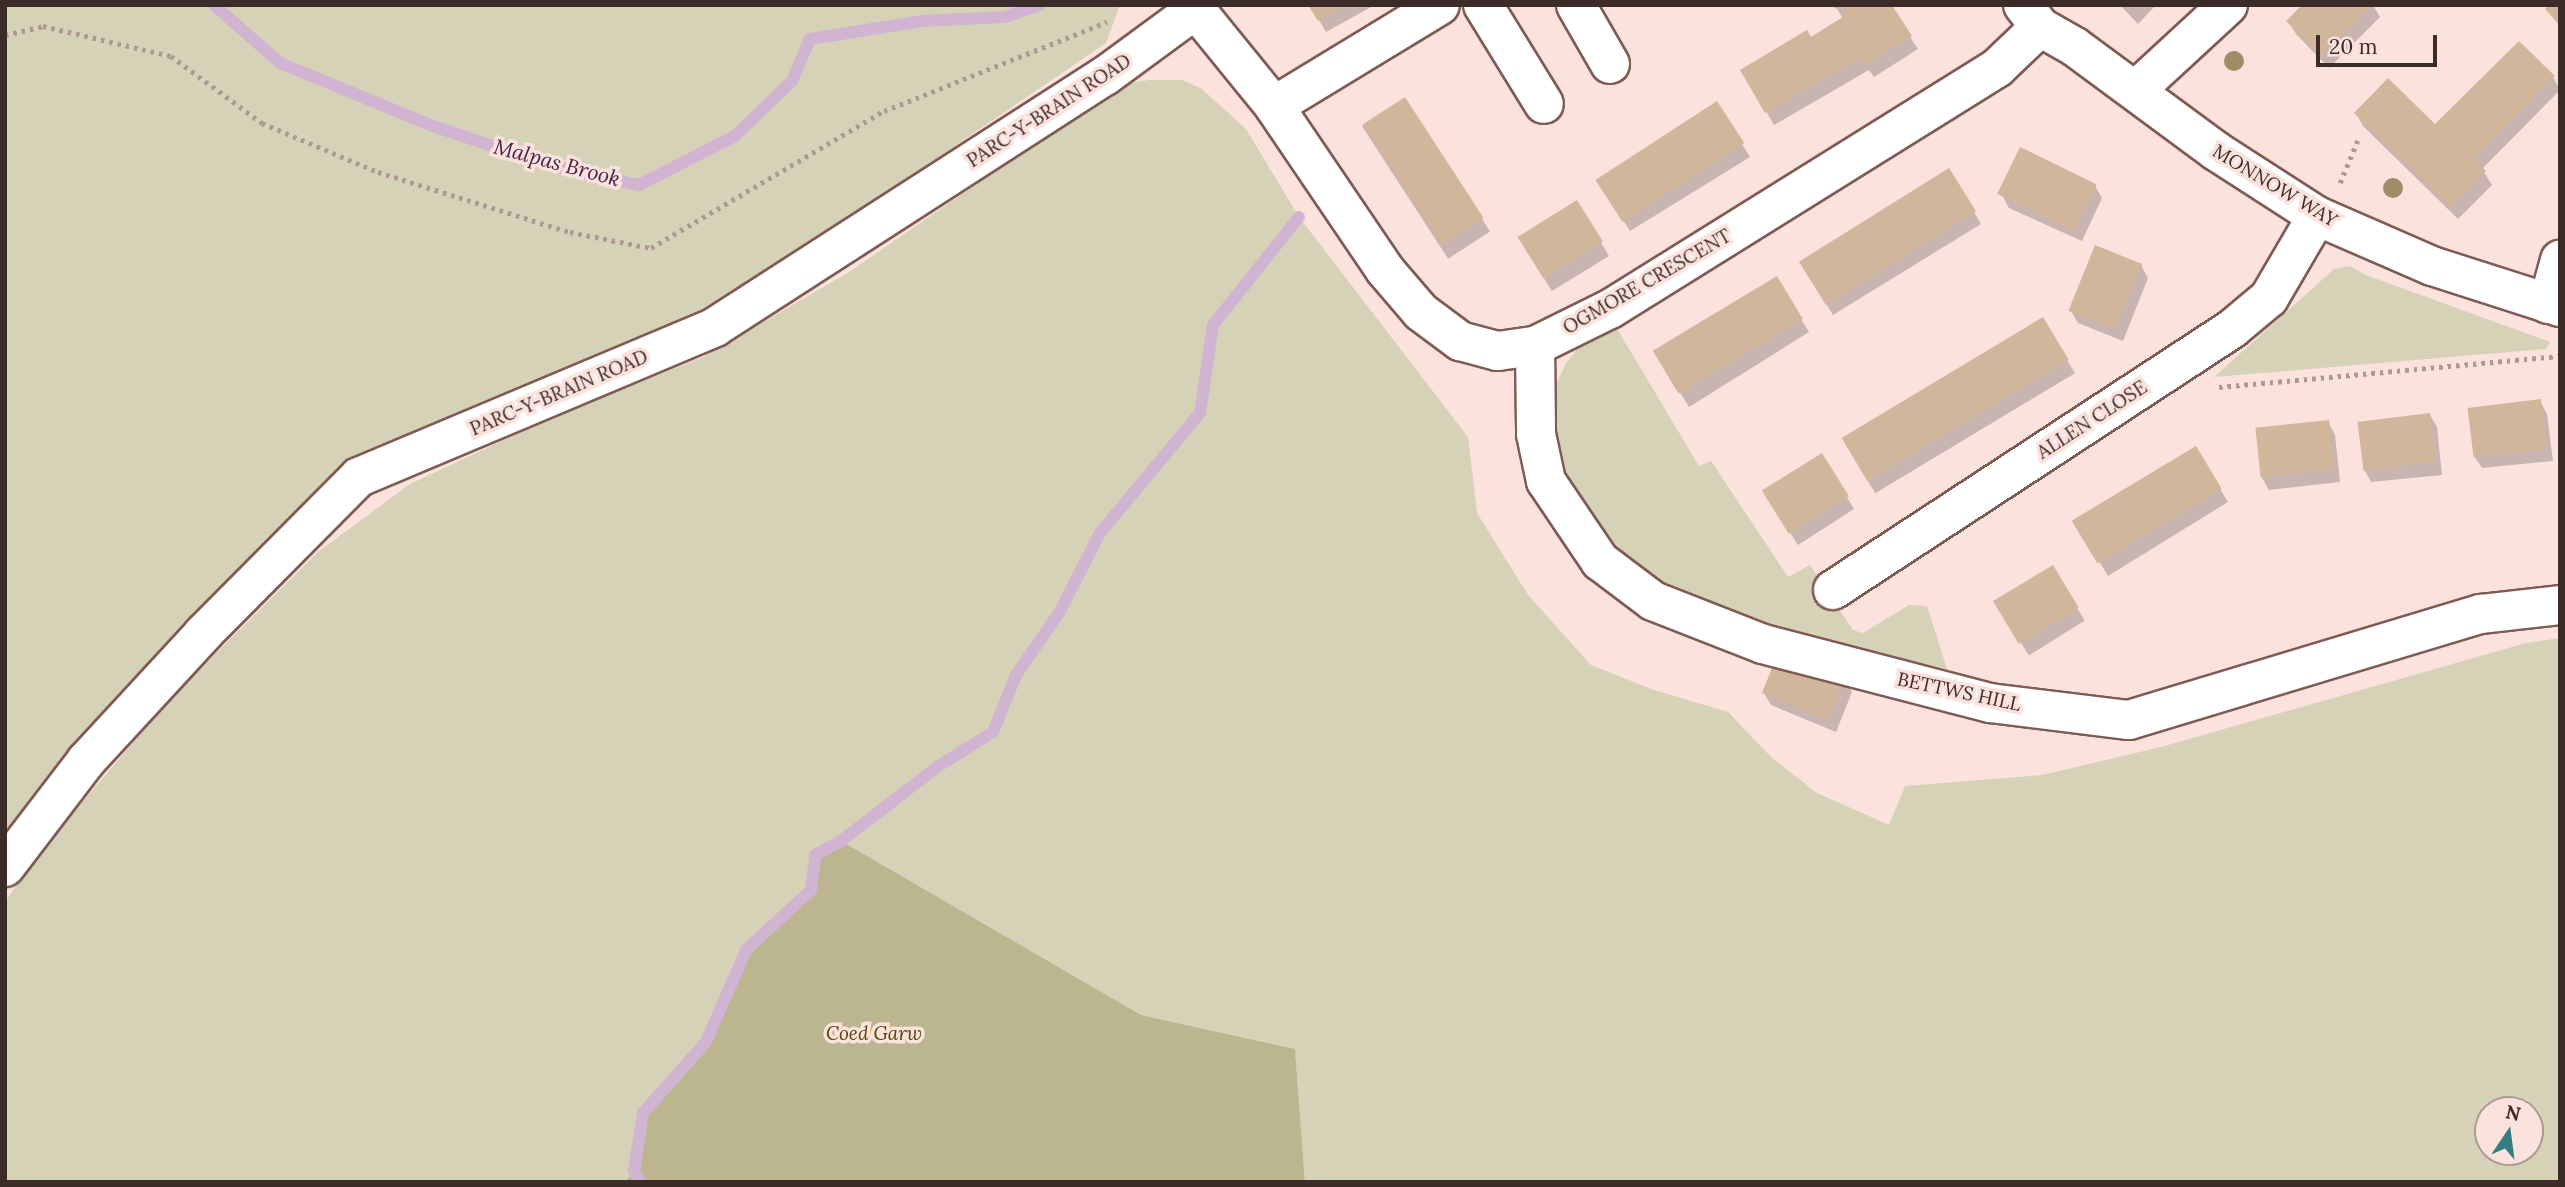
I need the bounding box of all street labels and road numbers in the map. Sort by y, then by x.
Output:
street label: PARC-Y-BRAIN ROAD [963,49,1135,173]
street label: MONNOW WAY [2209,140,2341,232]
street label: OGMORE CRESCENT [1559,225,1735,339]
street label: PARC-Y-BRAIN ROAD [467,345,651,441]
street label: ALLEN CLOSE [2033,376,2151,464]
street label: BETTWS HILL [1895,668,2023,716]

